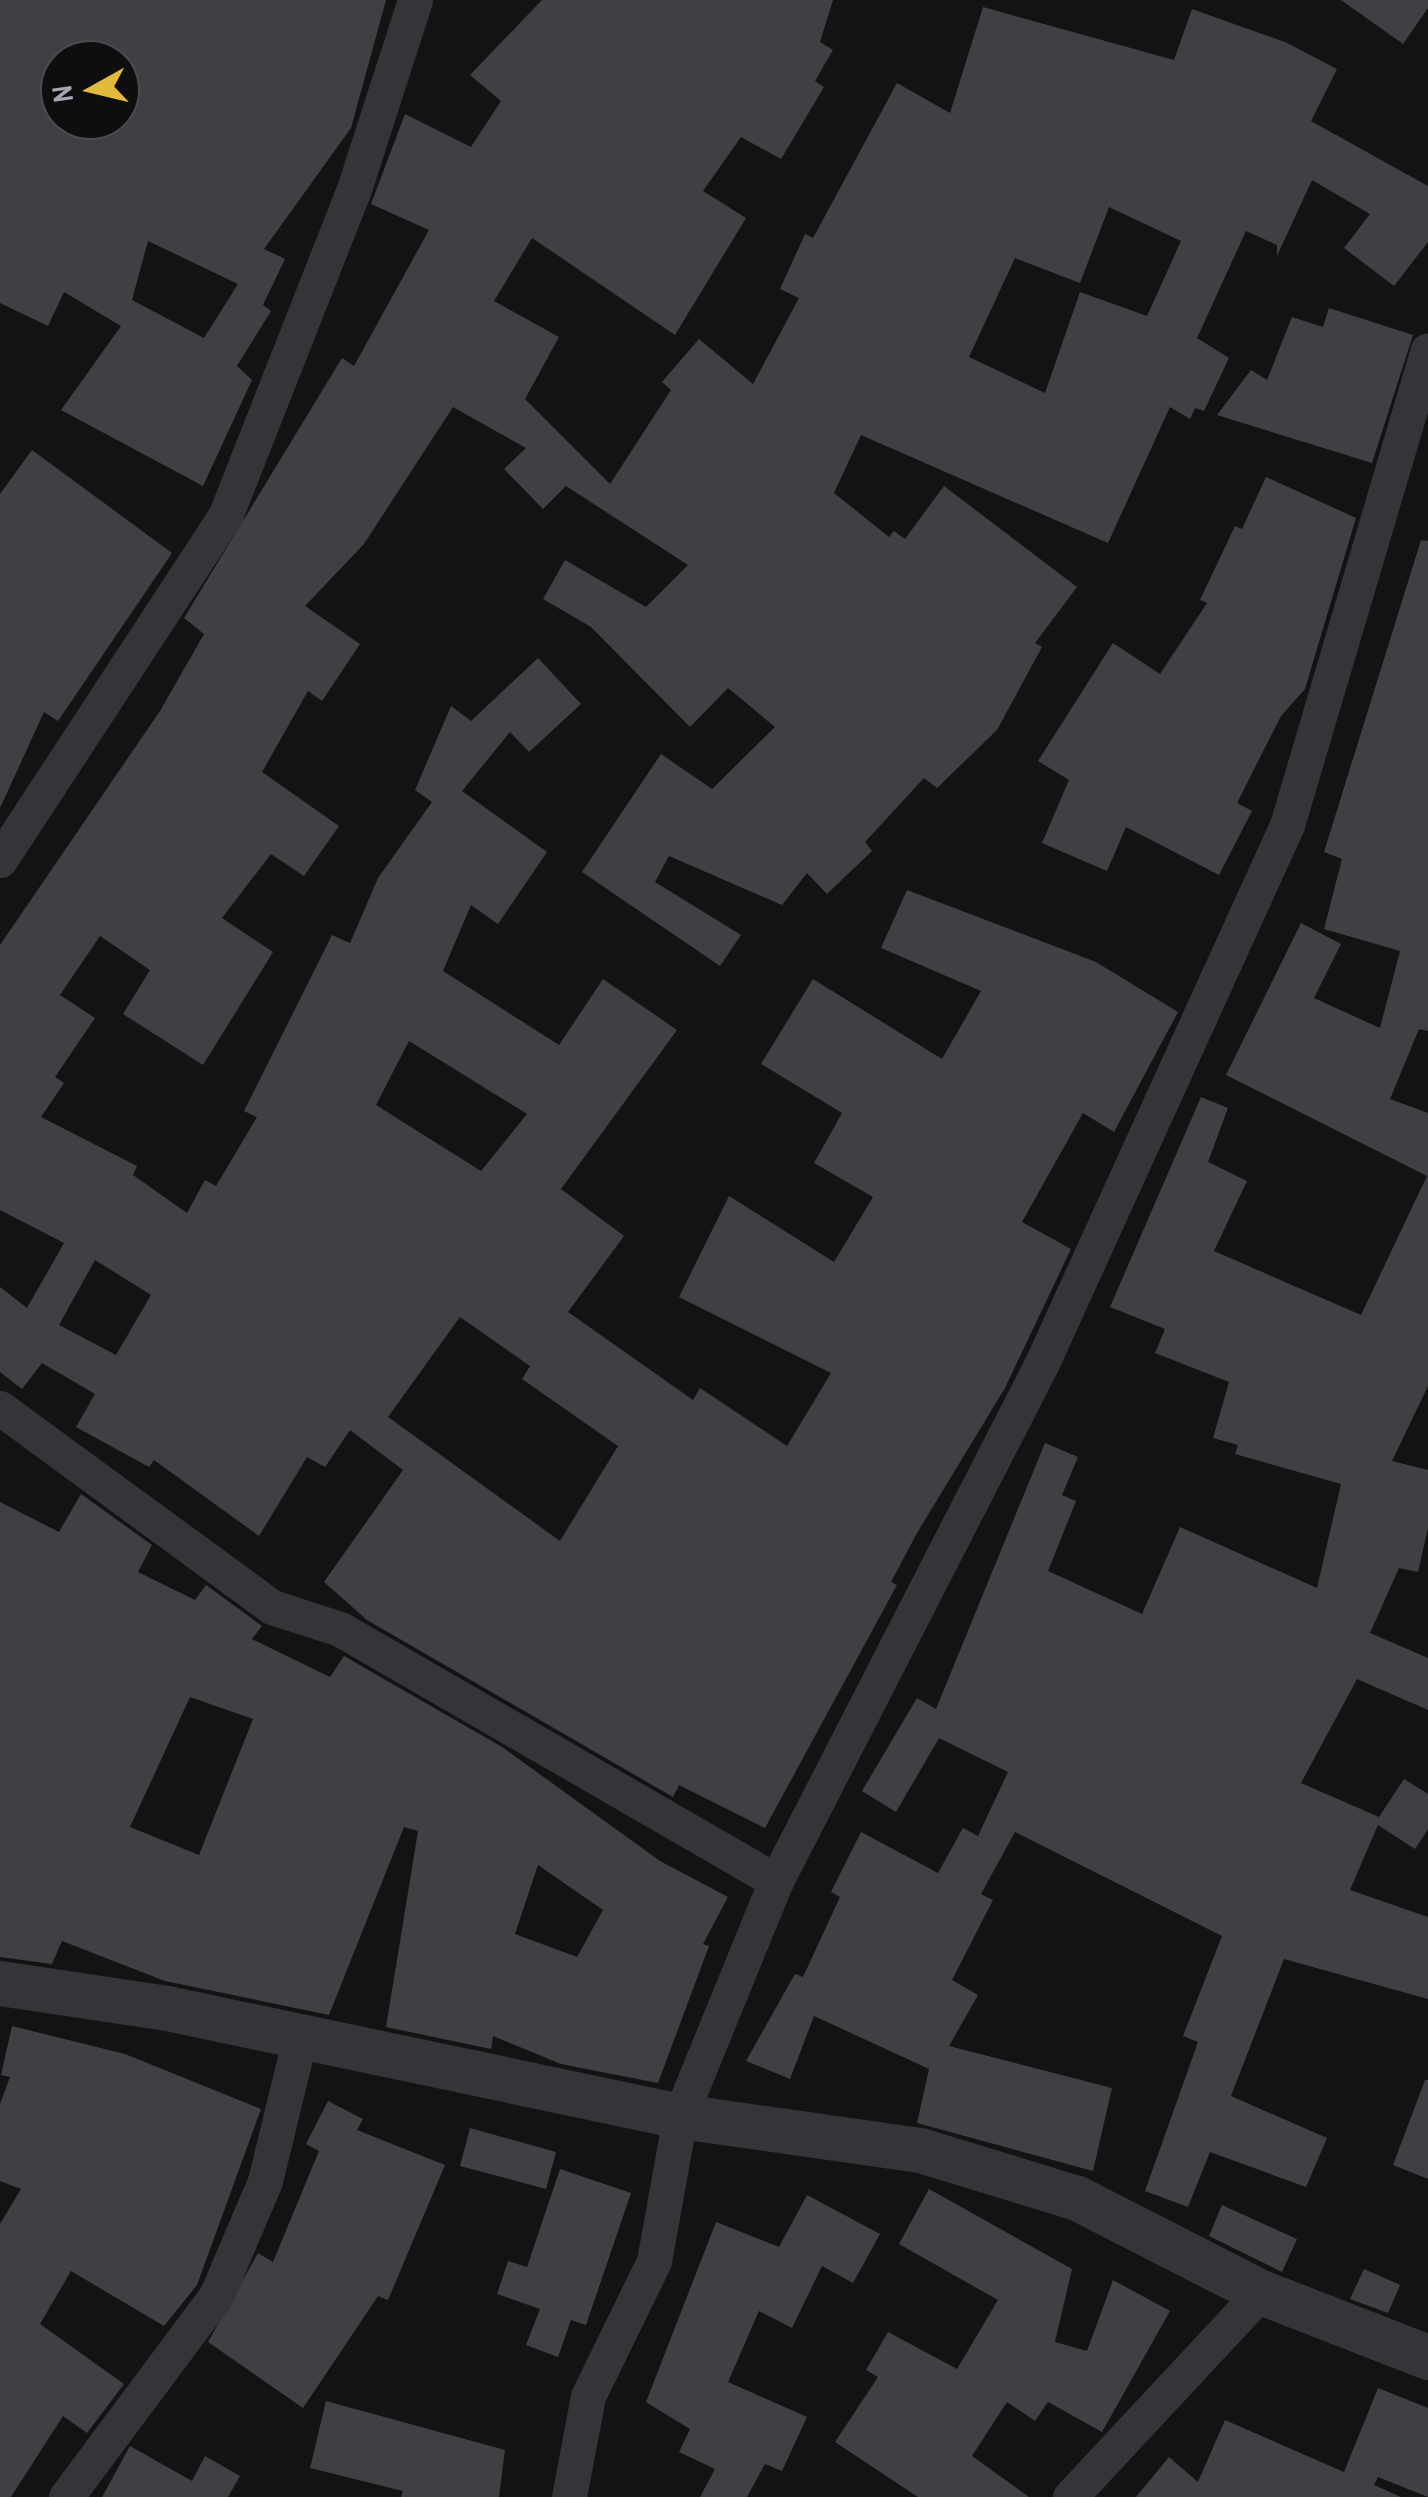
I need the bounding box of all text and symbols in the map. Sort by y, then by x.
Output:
north arrow [40,40,140,140]
text: N [42,83,82,105]

